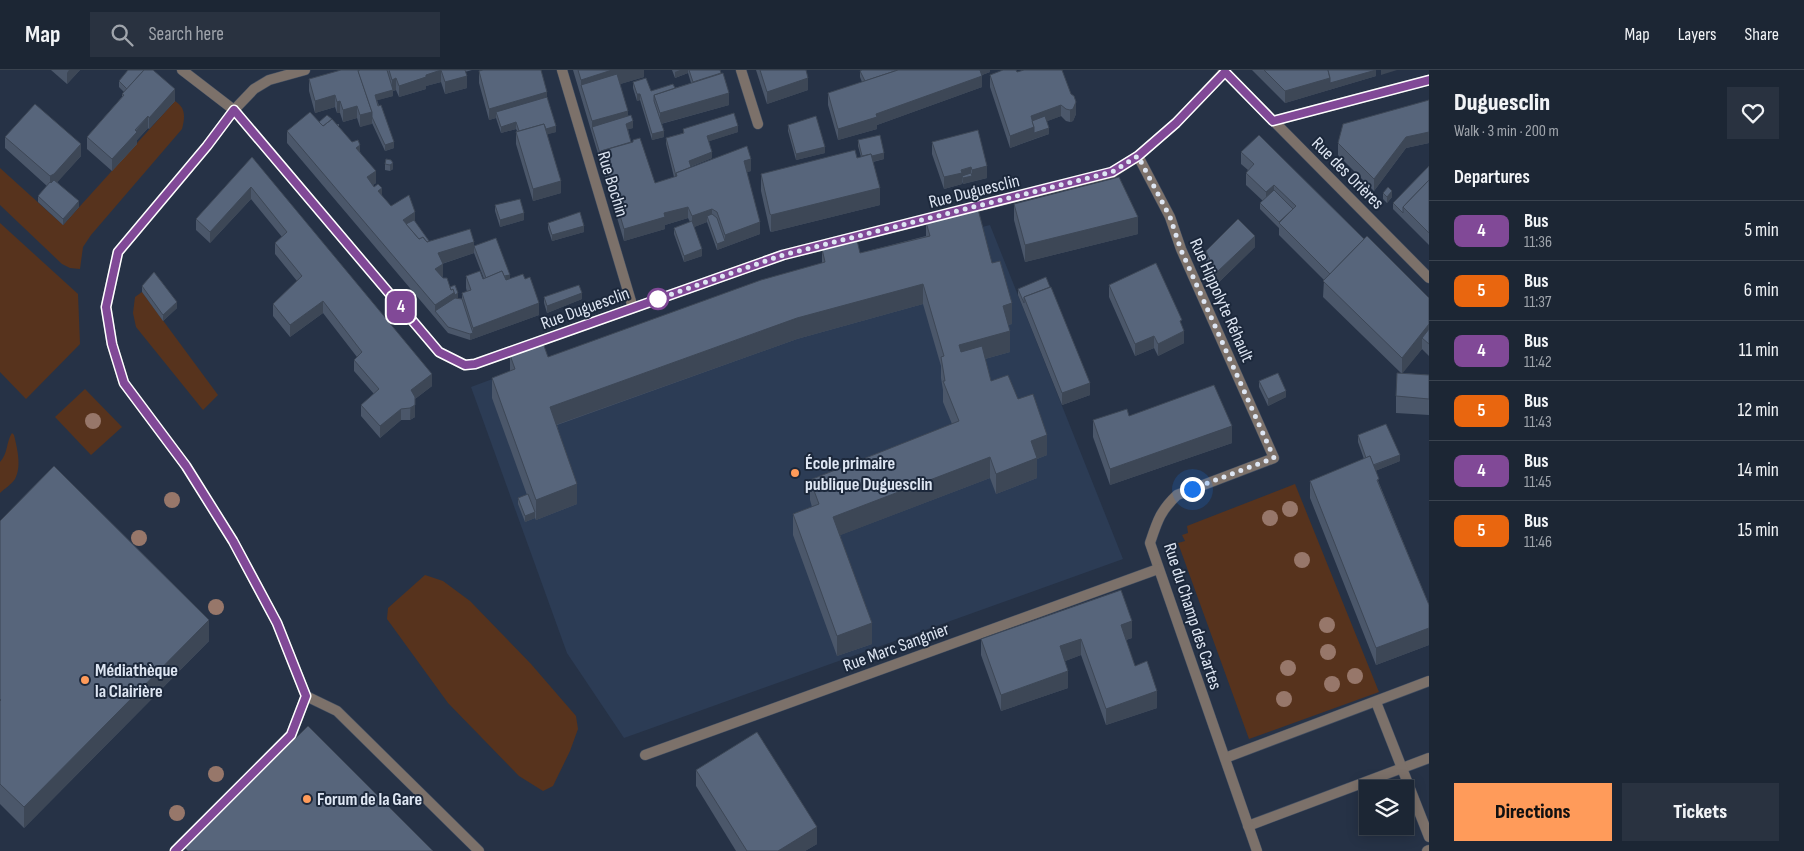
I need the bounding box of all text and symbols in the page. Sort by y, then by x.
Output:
search box [90,12,440,57]
text: Map [25,20,60,49]
icon: search [108,21,136,49]
text: Search here [148,23,224,46]
text: Map [1625,24,1650,45]
text: Layers [1678,24,1717,45]
text: Share [1745,24,1779,45]
button: heart [1727,87,1779,139]
text: Duguesclin [1454,88,1550,117]
text: Walk · 3 min · 200 m [1454,122,1559,141]
street label: Rue des Orières [1307,133,1388,214]
street label: Rue Bochin [593,149,632,219]
text: Departures [1454,166,1530,189]
street label: Rue Duguesclin [927,170,1022,213]
text: Bus [1524,210,1549,233]
text: 5 min [1744,219,1779,242]
text: 4 [1477,220,1486,241]
text: 11:36 [1524,233,1552,252]
street label: Rue Hippolyte Réhault [1185,235,1258,366]
text: Bus [1524,270,1549,293]
text: 6 min [1744,279,1779,302]
text: 5 [1478,280,1485,301]
street label: Rue Duguesclin [538,283,632,334]
unlabelled marker [647,288,669,310]
line badge: 4 [385,291,417,323]
text: 11:37 [1524,293,1551,312]
text: 4 [397,296,405,317]
text: Bus [1524,330,1549,353]
text: 11 min [1739,339,1779,362]
text: 4 [1477,340,1486,361]
text: 11:42 [1524,353,1552,372]
text: Bus [1524,390,1549,413]
text: 12 min [1737,399,1779,422]
text: 5 [1478,400,1485,421]
text: 11:43 [1524,413,1552,432]
text: Bus [1524,450,1549,473]
place label: École primaire publique Duguesclin [805,453,933,495]
text: 14 min [1738,459,1779,482]
text: 4 [1477,460,1486,481]
marker: École primaire publique Duguesclin [789,467,801,479]
text: 11:45 [1524,473,1551,492]
your location [1180,477,1205,502]
text: Bus [1524,510,1549,533]
text: 15 min [1738,519,1779,542]
text: 5 [1478,520,1485,541]
text: 11:46 [1524,533,1552,552]
street label: Rue du Champ des Cartes [1159,540,1226,692]
street label: Rue Marc Sangnier [840,619,952,676]
place label: Médiathèque la Clairière [95,660,178,702]
marker: Médiathèque la Clairière [79,674,91,686]
map controls [1359,780,1414,835]
button: layers [1359,780,1414,835]
button: Directions [1454,783,1612,841]
button: Tickets [1622,783,1779,841]
place label: Forum de la Gare [317,789,422,810]
marker: Forum de la Gare [301,793,313,805]

